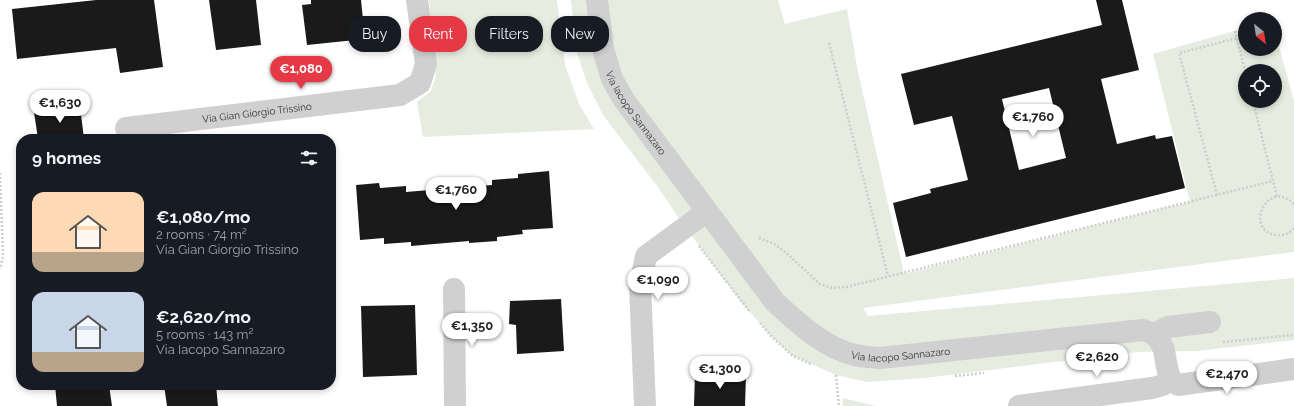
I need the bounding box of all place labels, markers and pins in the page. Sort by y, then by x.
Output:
pin: €1,080 [268,56,334,90]
pin: €1,630 [27,90,93,124]
pin: €1,760 [1000,104,1066,138]
pin: €1,760 [423,177,489,211]
pin: €1,090 [625,267,691,301]
pin: €1,350 [439,313,505,347]
pin: €2,620 [1064,344,1130,378]
pin: €1,300 [687,356,753,390]
pin: €2,470 [1194,361,1260,395]

